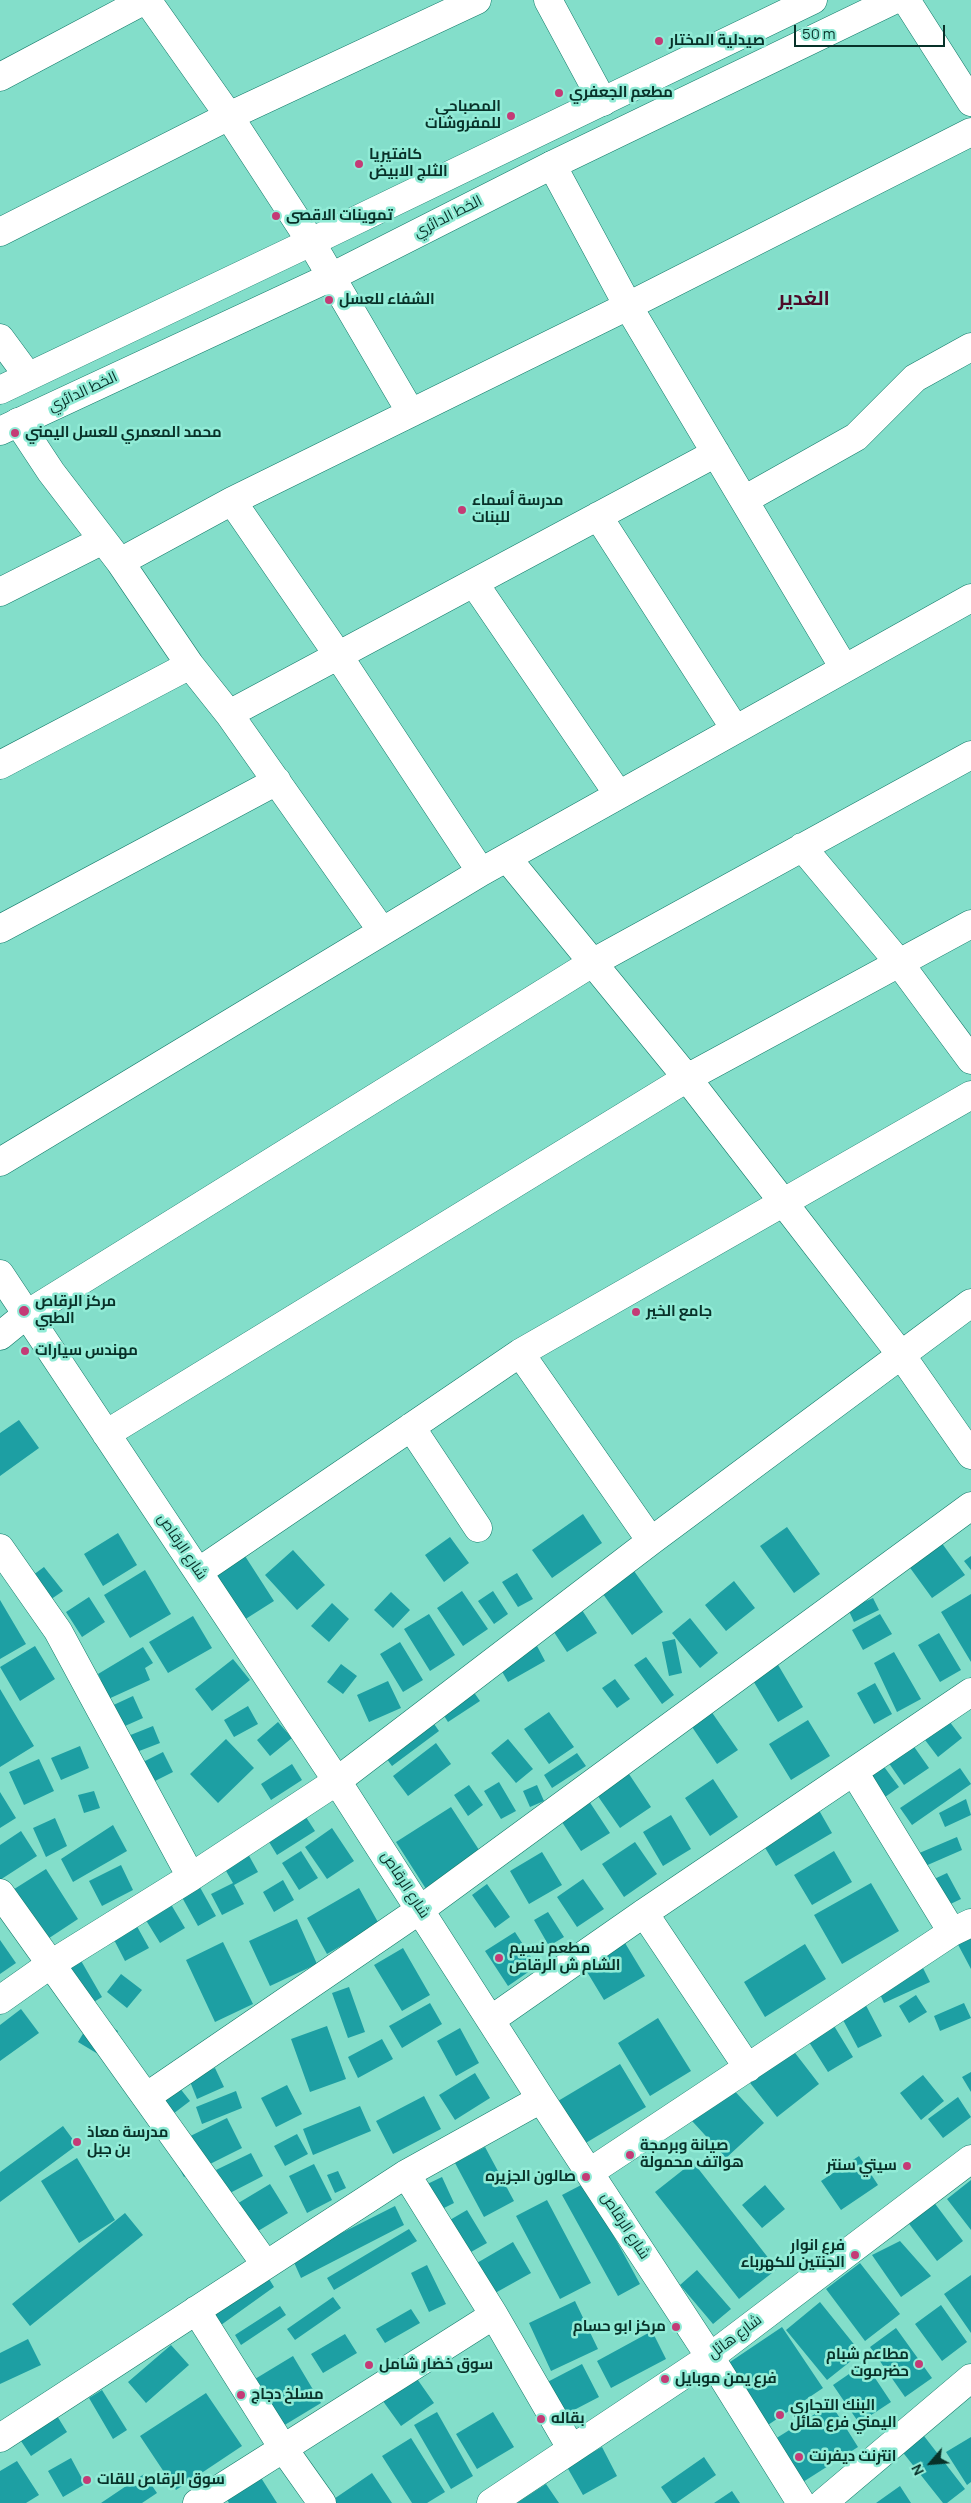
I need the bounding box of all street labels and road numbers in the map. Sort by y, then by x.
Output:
street label: الخط الدائري [411,192,485,242]
street label: الخط الدائري [46,368,120,416]
street label: شارع الرقاص [153,1510,211,1584]
street label: شارع الرقاص [377,1848,433,1922]
street label: شارع الرقاص [597,2189,653,2263]
street label: شارع هائل [704,2311,766,2363]

